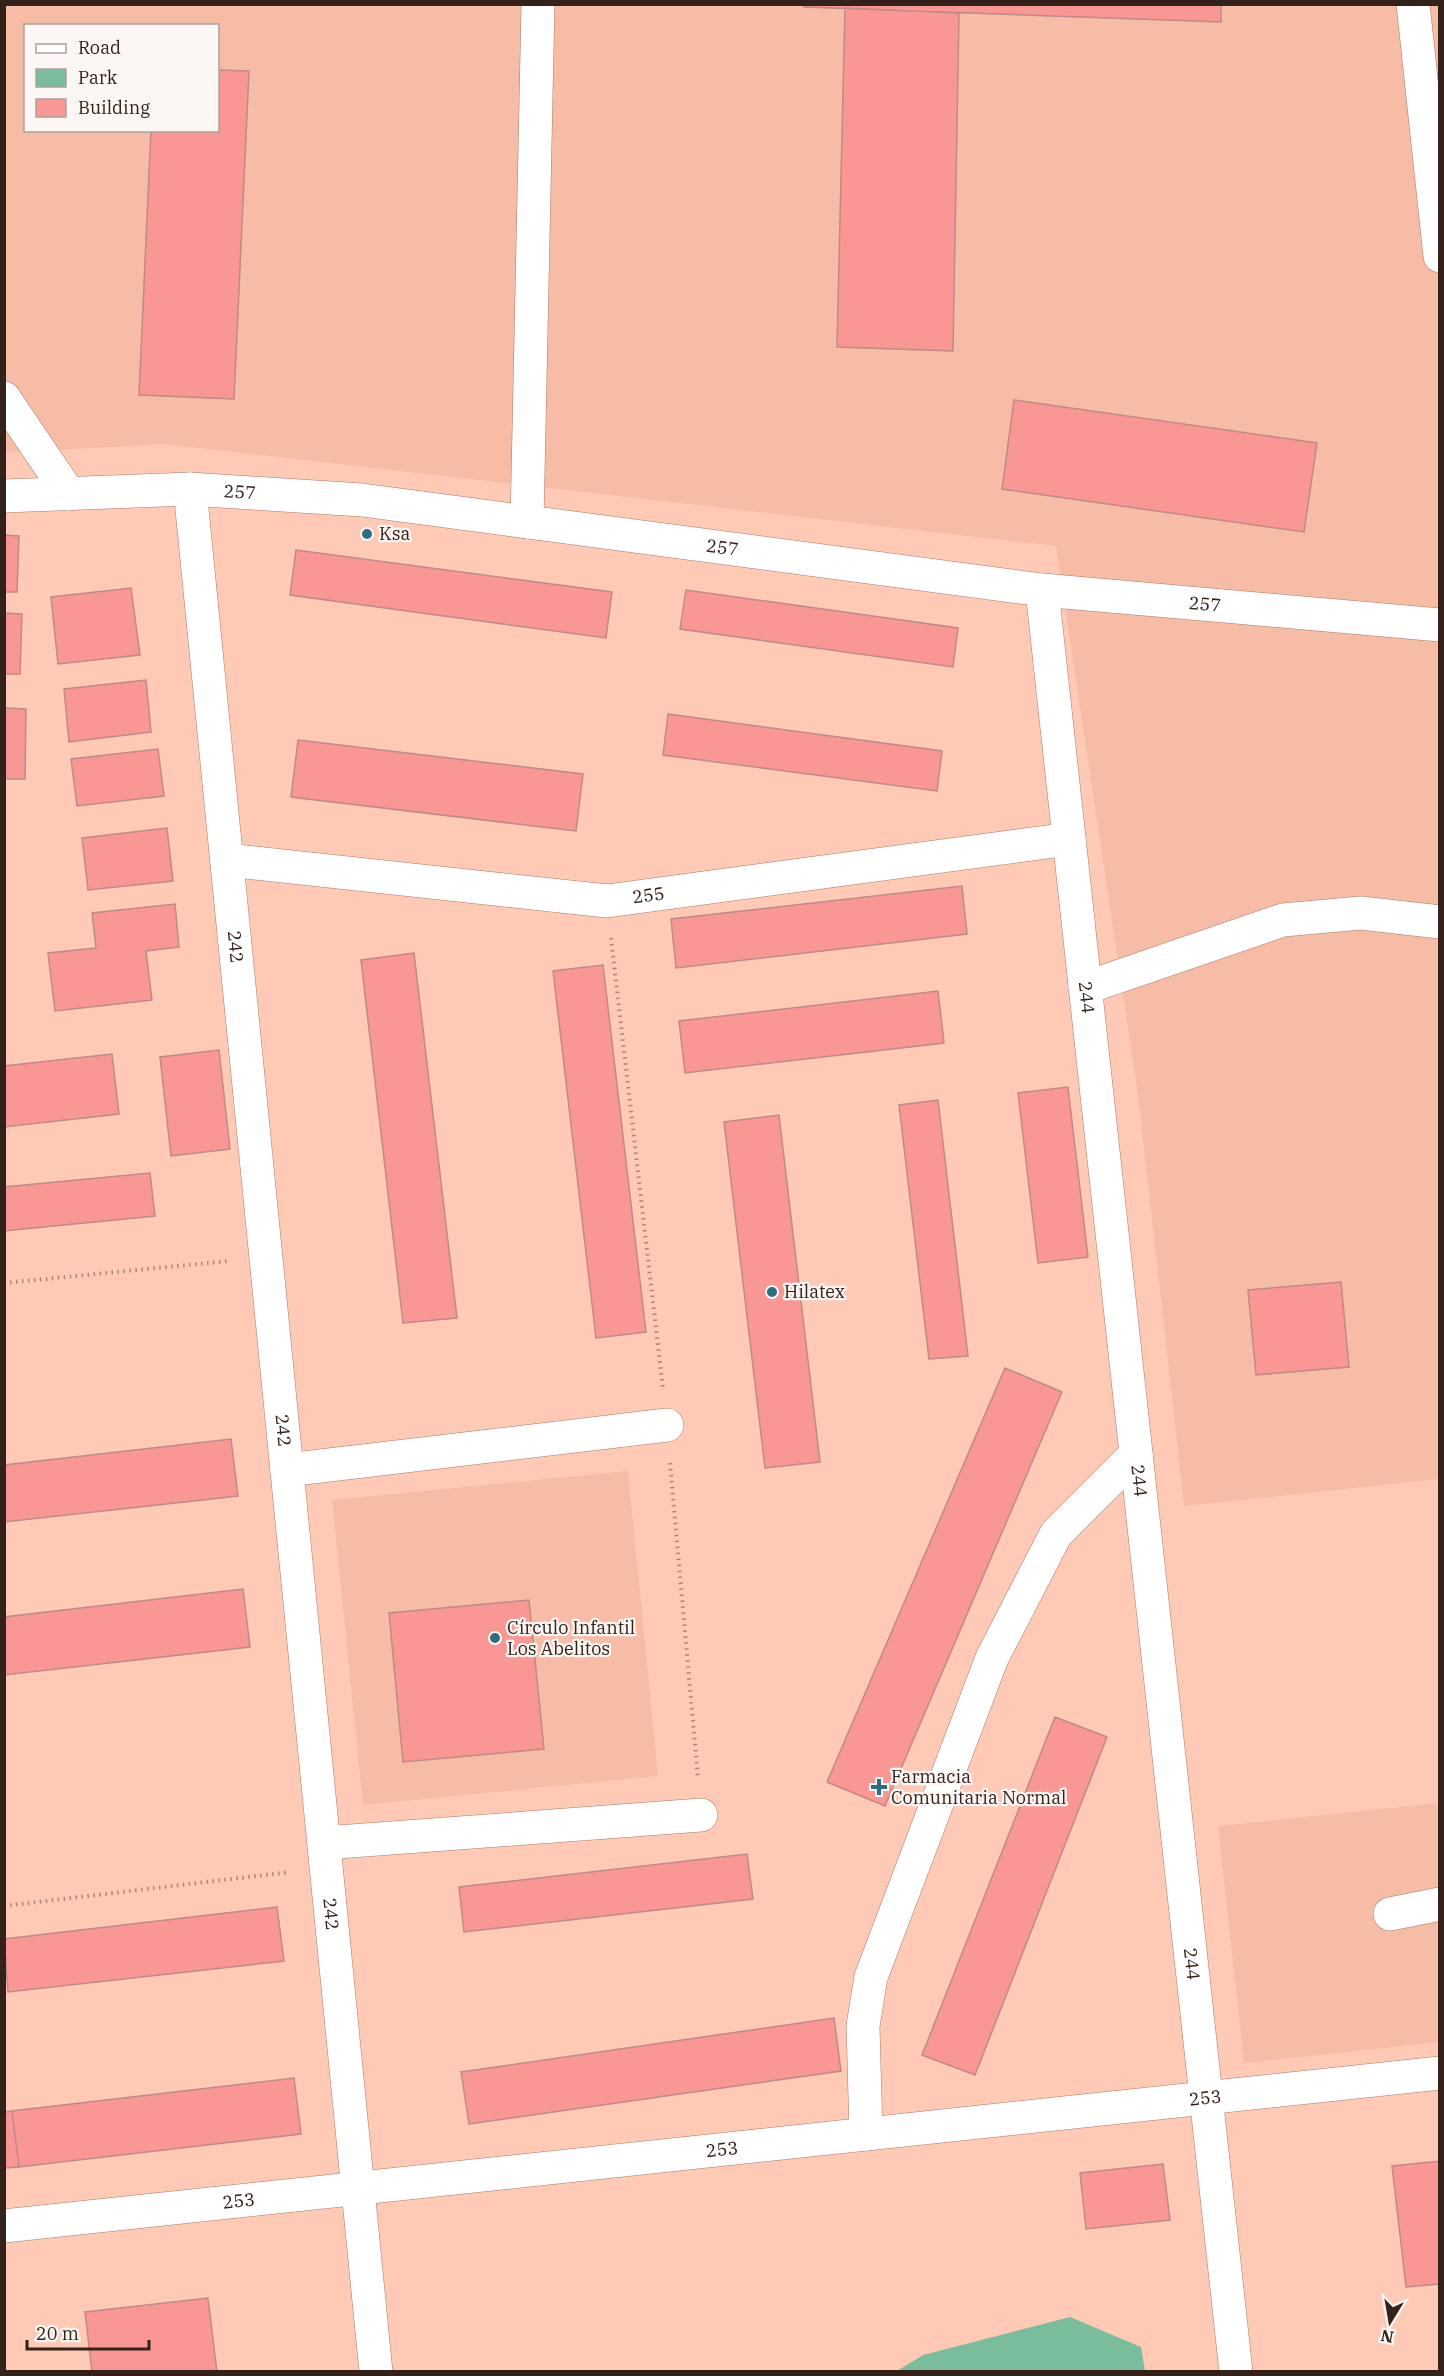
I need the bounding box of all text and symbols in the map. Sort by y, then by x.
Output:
legend [24,24,219,132]
text: Road [78,36,121,59]
text: Park [78,66,118,89]
text: Building [78,96,150,119]
street label: 257 [223,479,257,504]
place label: Ksa [379,522,411,545]
marker: Ksa [360,527,374,541]
street label: 257 [705,534,740,561]
street label: 257 [1188,591,1222,617]
street label: 255 [631,881,666,909]
street label: 242 [223,929,249,964]
street label: 244 [1074,980,1100,1015]
place label: Hilatex [784,1280,845,1303]
marker: Hilatex [765,1285,779,1299]
street label: 242 [270,1413,297,1448]
street label: 244 [1126,1463,1153,1498]
place label: Círculo Infantil Los Abelitos [507,1616,635,1660]
marker: Círculo Infantil Los Abelitos [488,1631,502,1645]
place label: Farmacia Comunitaria Normal [891,1765,1066,1809]
marker: Farmacia Comunitaria Normal [872,1780,886,1794]
street label: 242 [318,1897,344,1931]
street label: 244 [1179,1946,1205,1981]
street label: 253 [1188,2084,1222,2111]
street label: 253 [705,2136,739,2162]
street label: 253 [221,2187,256,2214]
north arrow [1360,2292,1420,2352]
scale bar [27,2313,148,2351]
text: 20 m [36,2322,79,2345]
text: N [1379,2326,1395,2348]

